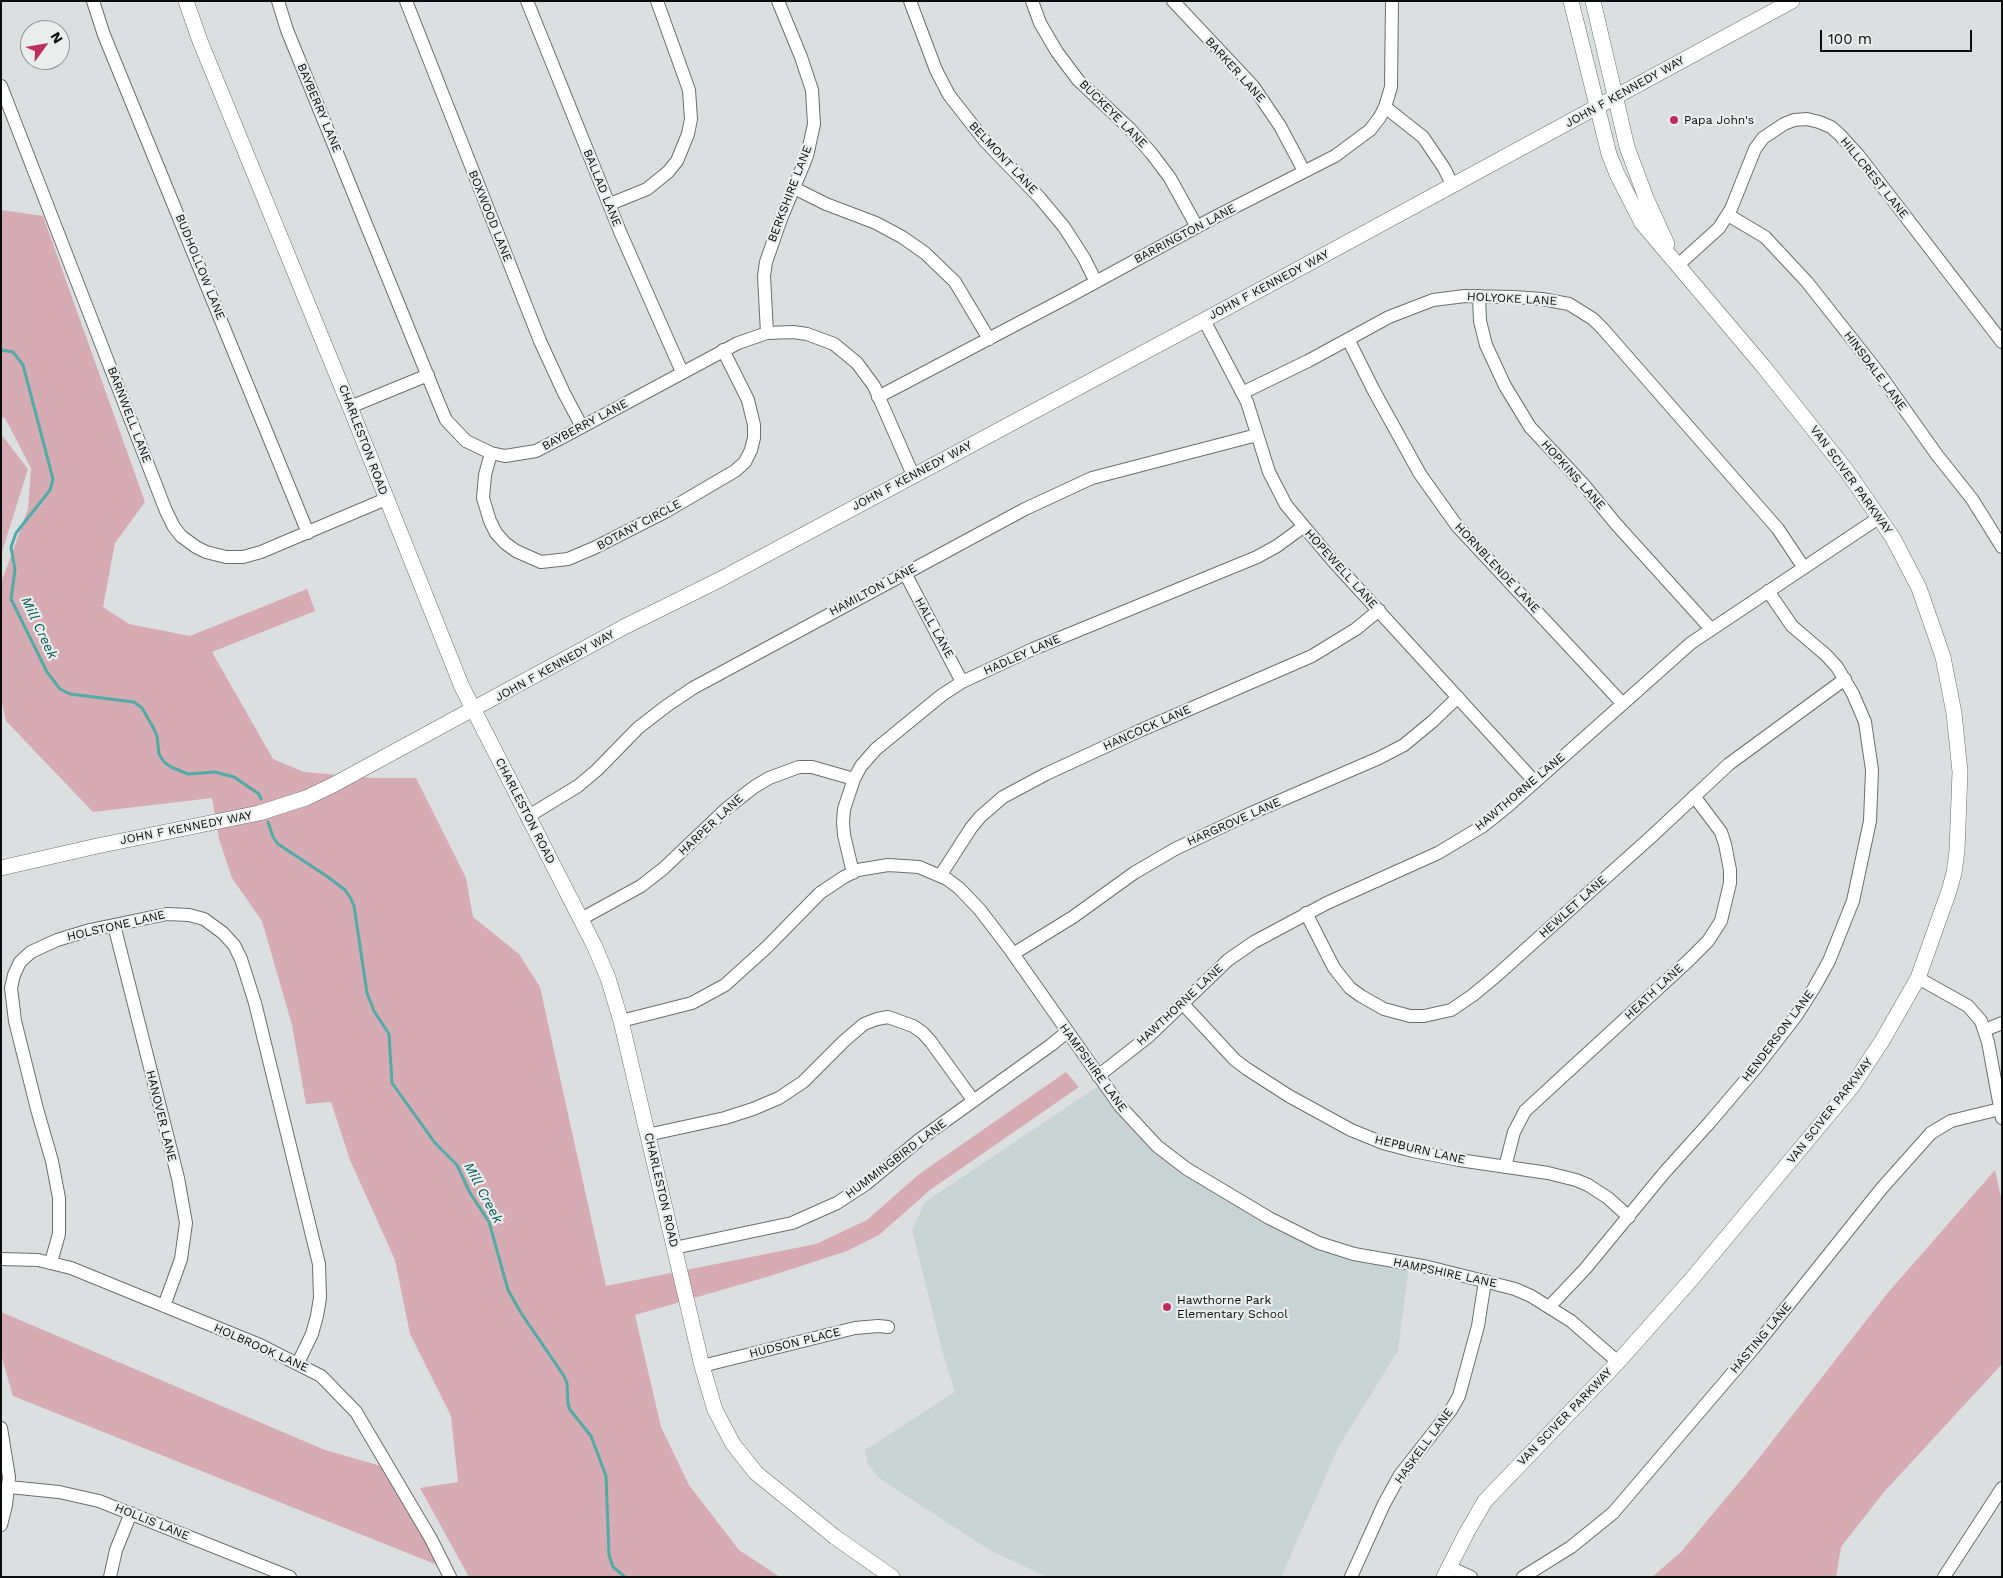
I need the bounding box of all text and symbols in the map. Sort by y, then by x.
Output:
north arrow [20,20,70,70]
scale bar [1823,20,1976,52]
text: N [47,29,66,46]
text: 100 m [1828,30,1872,48]
street label: BARKER LANE [1202,34,1268,106]
street label: JOHN F KENNEDY WAY [1563,53,1687,131]
street label: BAYBERRY LANE [294,61,344,155]
street label: BUCKEYE LANE [1076,77,1150,151]
place label: Papa John's [1684,113,1754,127]
marker: Papa John's [1668,114,1680,126]
street label: BELMONT LANE [966,119,1040,197]
street label: HILLCREST LANE [1837,134,1911,222]
street label: BERKSHIRE LANE [765,144,815,244]
street label: BALLAD LANE [580,147,624,229]
street label: BOXWOOD LANE [465,168,515,264]
street label: BARRINGTON LANE [1132,201,1238,267]
street label: BUDHOLLOW LANE [172,212,228,322]
street label: JOHN F KENNEDY WAY [1206,247,1332,323]
street label: HOLYOKE LANE [1467,289,1557,309]
street label: HINSDALE LANE [1840,328,1910,414]
street label: BARNWELL LANE [104,365,154,465]
street label: CHARLESTON ROAD [335,383,391,497]
street label: BAYBERRY LANE [540,396,630,454]
street label: VAN SCIVER PARKWAY [1807,423,1895,537]
street label: HOPKINS LANE [1538,437,1608,513]
street label: JOHN F KENNEDY WAY [849,438,975,514]
street label: BOTANY CIRCLE [594,497,684,553]
street label: HORNBLENDE LANE [1451,520,1543,616]
street label: HOPEWELL LANE [1302,526,1380,612]
street label: HAMILTON LANE [827,561,919,619]
water label: Mill Creek [17,594,61,662]
street label: HALL LANE [912,595,956,661]
street label: JOHN F KENNEDY WAY [493,627,617,705]
street label: HADLEY LANE [981,632,1063,678]
street label: HANCOCK LANE [1101,702,1193,754]
street label: HAWTHORNE LANE [1472,750,1568,834]
street label: CHARLESTON ROAD [492,756,558,866]
street label: HARPER LANE [676,791,746,859]
street label: HARGROVE LANE [1185,795,1283,849]
street label: JOHN F KENNEDY WAY [119,808,253,848]
street label: HEWLET LANE [1536,873,1610,941]
street label: HOLSTONE LANE [65,908,167,944]
street label: HAWTHORNE LANE [1134,961,1226,1049]
street label: HEATH LANE [1622,961,1686,1023]
street label: HENDERSON LANE [1739,987,1817,1085]
street label: HAMPSHIRE LANE [1056,1021,1130,1115]
street label: VAN SCIVER PARKWAY [1784,1055,1876,1167]
street label: HANOVER LANE [143,1069,179,1163]
street label: HUMMINGBIRD LANE [843,1116,949,1202]
street label: CHARLESTON ROAD [641,1131,681,1249]
street label: HEPBURN LANE [1373,1133,1467,1167]
water label: Mill Creek [460,1160,506,1226]
street label: HAMPSHIRE LANE [1392,1255,1498,1291]
place label: Hawthorne Park Elementary School [1177,1293,1288,1321]
street label: HASTING LANE [1727,1300,1795,1376]
marker: Hawthorne Park Elementary School [1161,1301,1173,1313]
street label: HOLBROOK LANE [211,1321,311,1375]
street label: HUDSON PLACE [748,1325,842,1361]
street label: VAN SCIVER PARKWAY [1515,1365,1615,1469]
street label: HASKELL LANE [1392,1405,1456,1487]
street label: HOLLIS LANE [113,1501,191,1543]

